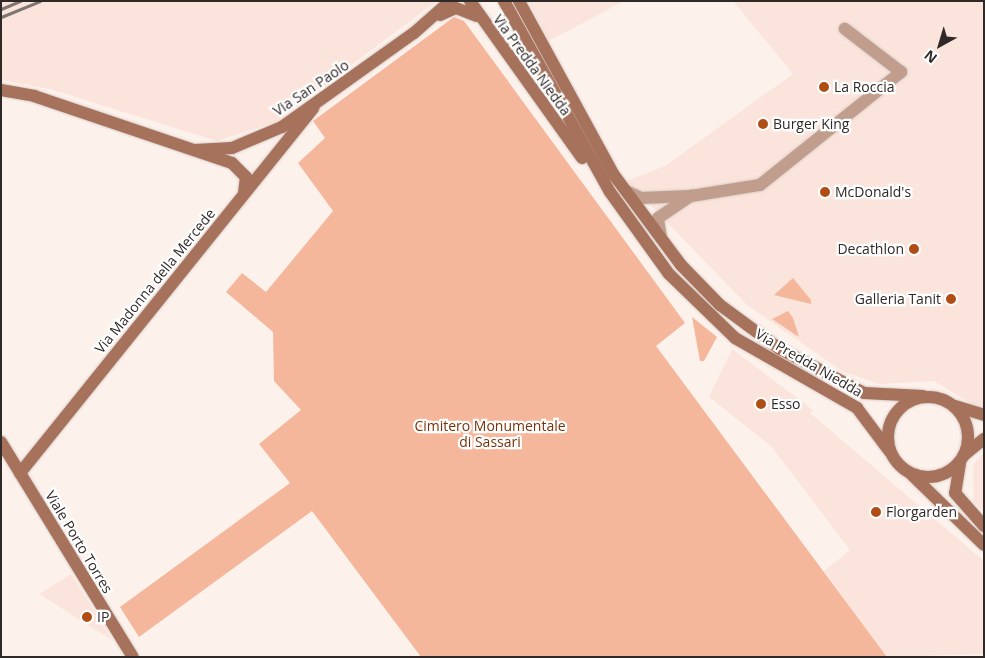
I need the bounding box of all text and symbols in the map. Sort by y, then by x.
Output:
street label: Via Predda Niedda [490,11,574,119]
north arrow [915,20,965,70]
text: N [920,46,941,68]
street label: Via San Paolo [270,57,352,119]
place label: La Roccia [834,79,895,95]
marker: La Roccia [818,81,830,93]
place label: Burger King [773,116,849,132]
marker: Burger King [757,118,769,130]
place label: McDonald's [835,184,911,200]
marker: McDonald's [819,186,831,198]
street label: Via Madonna della Mercede [91,205,219,357]
place label: Decathlon [837,241,904,257]
marker: Decathlon [908,243,920,255]
place label: Galleria Tanit [855,291,941,307]
marker: Galleria Tanit [945,293,957,305]
street label: Via Predda Niedda [753,326,865,400]
place label: Esso [771,396,801,412]
marker: Esso [755,398,767,410]
park label: Cimitero Monumentale di Sassari [414,418,566,451]
street label: Viale Porto Torres [42,488,116,596]
place label: Florgarden [886,504,957,520]
marker: Florgarden [870,506,882,518]
place label: IP [97,609,109,625]
marker: IP [81,611,93,623]

